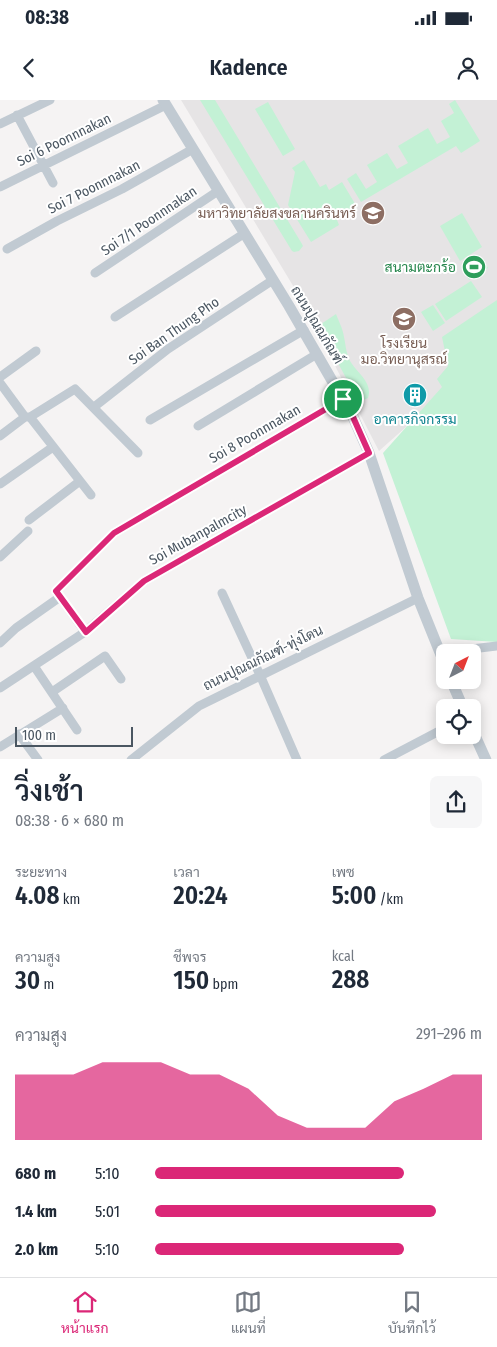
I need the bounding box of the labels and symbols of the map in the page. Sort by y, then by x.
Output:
street label: Soi 6 Poonnnakan [14,110,114,170]
street label: Soi 7 Poonnnakan [45,156,143,218]
street label: Soi 7/1 Poonnnakan [98,183,200,259]
school or university icon: มหาวิทยาลัยสงขลานครินทร์ [360,200,386,226]
place label: มหาวิทยาลัยสงขลานครินทร์ [198,204,356,222]
sports icon: สนามตะกร้อ [461,254,487,280]
place label: สนามตะกร้อ [385,258,456,276]
street label: ถนนปุณณกัณฑ์ [286,282,348,368]
street label: Soi Ban Thung Pho [125,293,223,369]
school or university icon: โรงเรียน มอ.วิทยานุสรณ์ [391,306,417,332]
place label: โรงเรียน มอ.วิทยานุสรณ์ [361,334,447,369]
pin [322,378,364,420]
building icon: อาคารกิจกรรม [402,382,428,408]
street label: Soi 8 Poonnnakan [206,401,304,467]
place label: อาคารกิจกรรม [373,411,457,428]
street label: Soi Mubanpalmcity [146,501,250,569]
street label: ถนนปุณณกัณฑ์-ทุ่งโดน [200,621,326,695]
north arrow [436,644,481,689]
scale bar [15,724,132,748]

